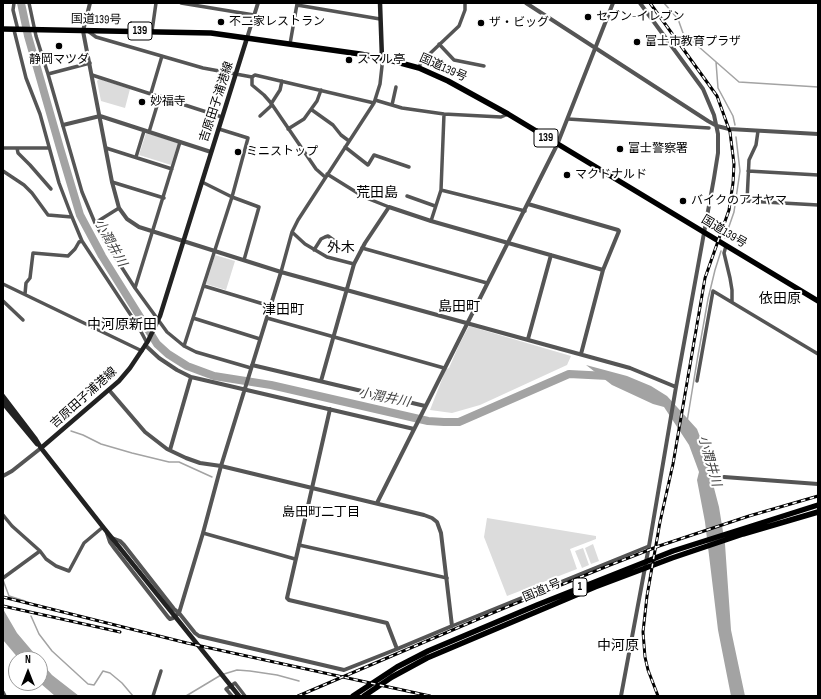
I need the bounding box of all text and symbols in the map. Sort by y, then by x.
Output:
place label: セブン-イレブン [596,10,684,24]
street label: 国道139号 [71,12,121,28]
marker: セブン-イレブン [583,12,593,22]
place label: 不二家レストラン [229,15,325,29]
place label: ザ・ビッグ [489,16,549,30]
marker: 不二家レストラン [216,17,226,27]
marker: ザ・ビッグ [476,18,486,28]
road number: 139 [128,22,152,40]
place label: 富士市教育プラザ [645,35,741,49]
marker: 富士市教育プラザ [632,37,642,47]
marker: 静岡マツダ [54,41,64,51]
street label: 国道139号 [417,51,469,85]
place label: 静岡マツダ [29,53,89,67]
place label: スマル亭 [357,53,405,67]
marker: スマル亭 [344,55,354,65]
street label: 吉原田子浦港線 [197,60,237,144]
place label: 妙福寺 [150,95,186,109]
marker: 妙福寺 [137,97,147,107]
road number: 139 [534,129,558,147]
place label: 富士警察署 [628,142,688,156]
marker: 富士警察署 [615,144,625,154]
place label: ミニストップ [246,145,318,159]
marker: ミニストップ [233,147,243,157]
place label: マクドナルド [575,168,647,182]
marker: マクドナルド [562,170,572,180]
district label: 荒田島 [356,185,398,201]
place label: バイクのアオヤマ [691,194,787,208]
marker: バイクのアオヤマ [678,196,688,206]
street label: 国道139号 [699,213,749,251]
water label: 小潤井川 [91,216,129,270]
district label: 外木 [327,240,355,256]
district label: 依田原 [759,291,801,307]
district label: 島田町 [438,299,480,315]
district label: 津田町 [262,302,304,318]
district label: 中河原新田 [87,317,157,333]
street label: 吉原田子浦港線 [48,365,120,431]
water label: 小潤井川 [357,385,411,411]
water label: 小潤井川 [694,434,724,488]
district label: 島田町二丁目 [282,505,360,521]
street label: 国道1号 [521,577,563,605]
road number: 1 [573,578,587,596]
district label: 中河原 [597,638,639,654]
north arrow [8,651,48,691]
text: N [25,653,31,666]

